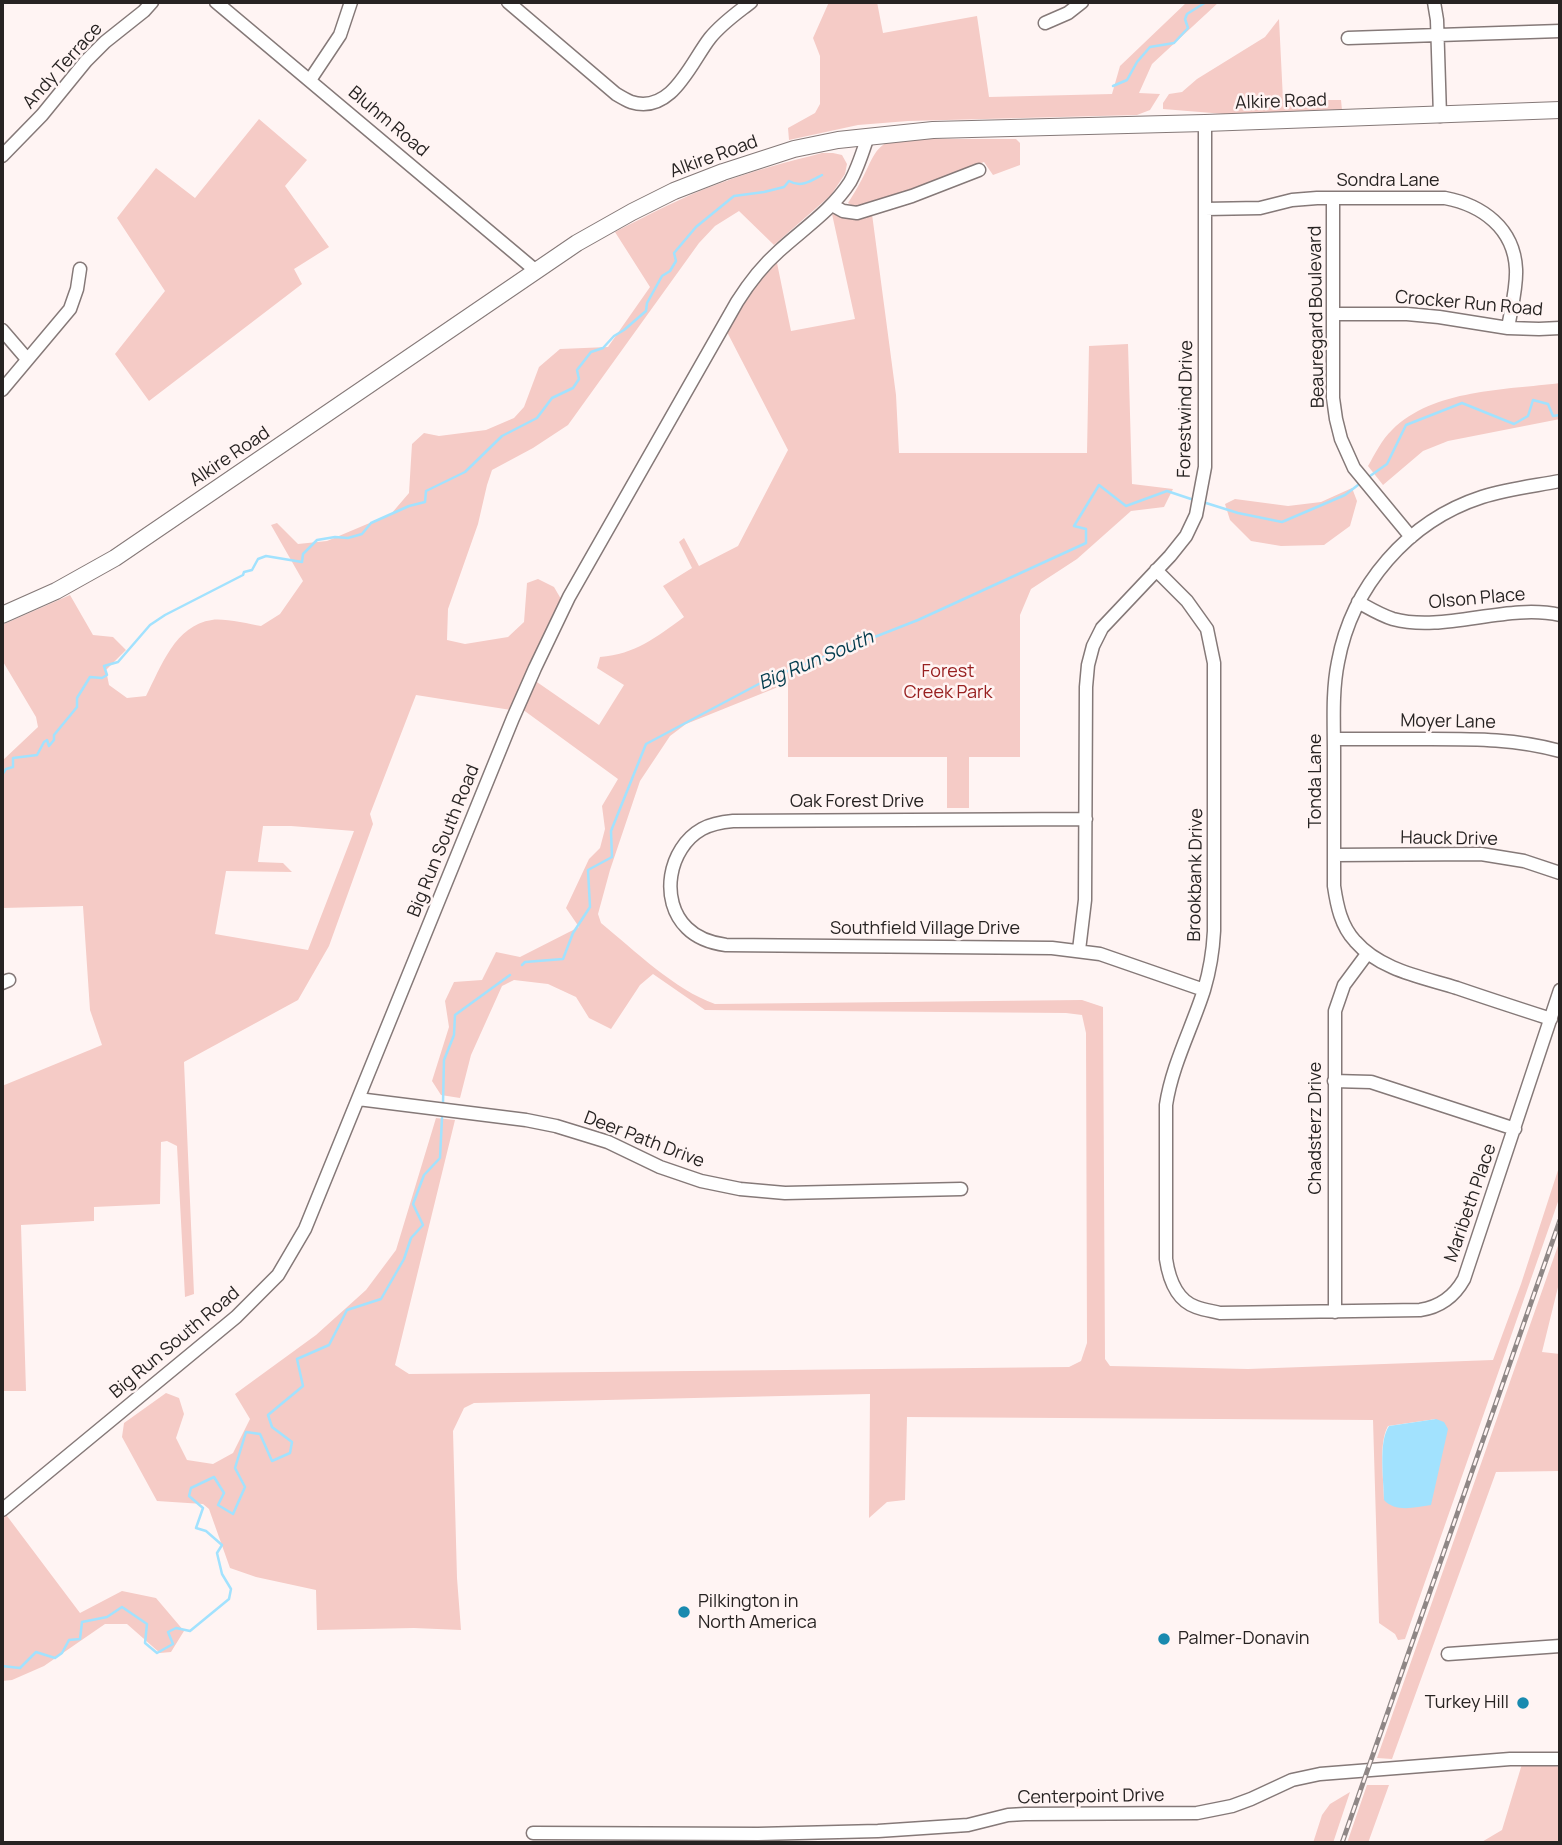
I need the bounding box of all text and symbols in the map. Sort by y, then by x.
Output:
street label: Andy Terrace [19,18,107,114]
street label: Bluhm Road [343,82,433,162]
street label: Alkire Road [1235,90,1327,114]
street label: Alkire Road [667,131,761,183]
street label: Sondra Lane [1336,170,1440,192]
street label: Beauregard Boulevard [1305,226,1329,408]
street label: Crocker Run Road [1394,287,1544,321]
street label: Forestwind Drive [1174,340,1198,478]
street label: Alkire Road [186,422,274,492]
street label: Olson Place [1428,584,1526,614]
water label: Big Run South [755,627,877,695]
park label: Forest Creek Park [904,661,992,704]
street label: Moyer Lane [1400,710,1496,734]
street label: Tonda Lane [1305,733,1327,829]
street label: Big Run South Road [404,762,484,920]
street label: Oak Forest Drive [790,791,924,813]
street label: Brookbank Drive [1184,808,1208,942]
street label: Hauck Drive [1400,827,1498,851]
street label: Southfield Village Drive [830,918,1020,940]
street label: Chadsterz Drive [1305,1062,1327,1194]
street label: Deer Path Drive [581,1107,707,1173]
street label: Maribeth Place [1441,1141,1501,1265]
street label: Big Run South Road [106,1283,244,1403]
place label: Pilkington in North America [698,1591,817,1634]
marker: Pilkington in North America [676,1604,692,1620]
place label: Palmer-Donavin [1178,1628,1310,1650]
marker: Palmer-Donavin [1156,1631,1172,1647]
place label: Turkey Hill [1425,1692,1509,1714]
marker: Turkey Hill [1515,1695,1531,1711]
street label: Centerpoint Drive [1017,1785,1165,1809]

